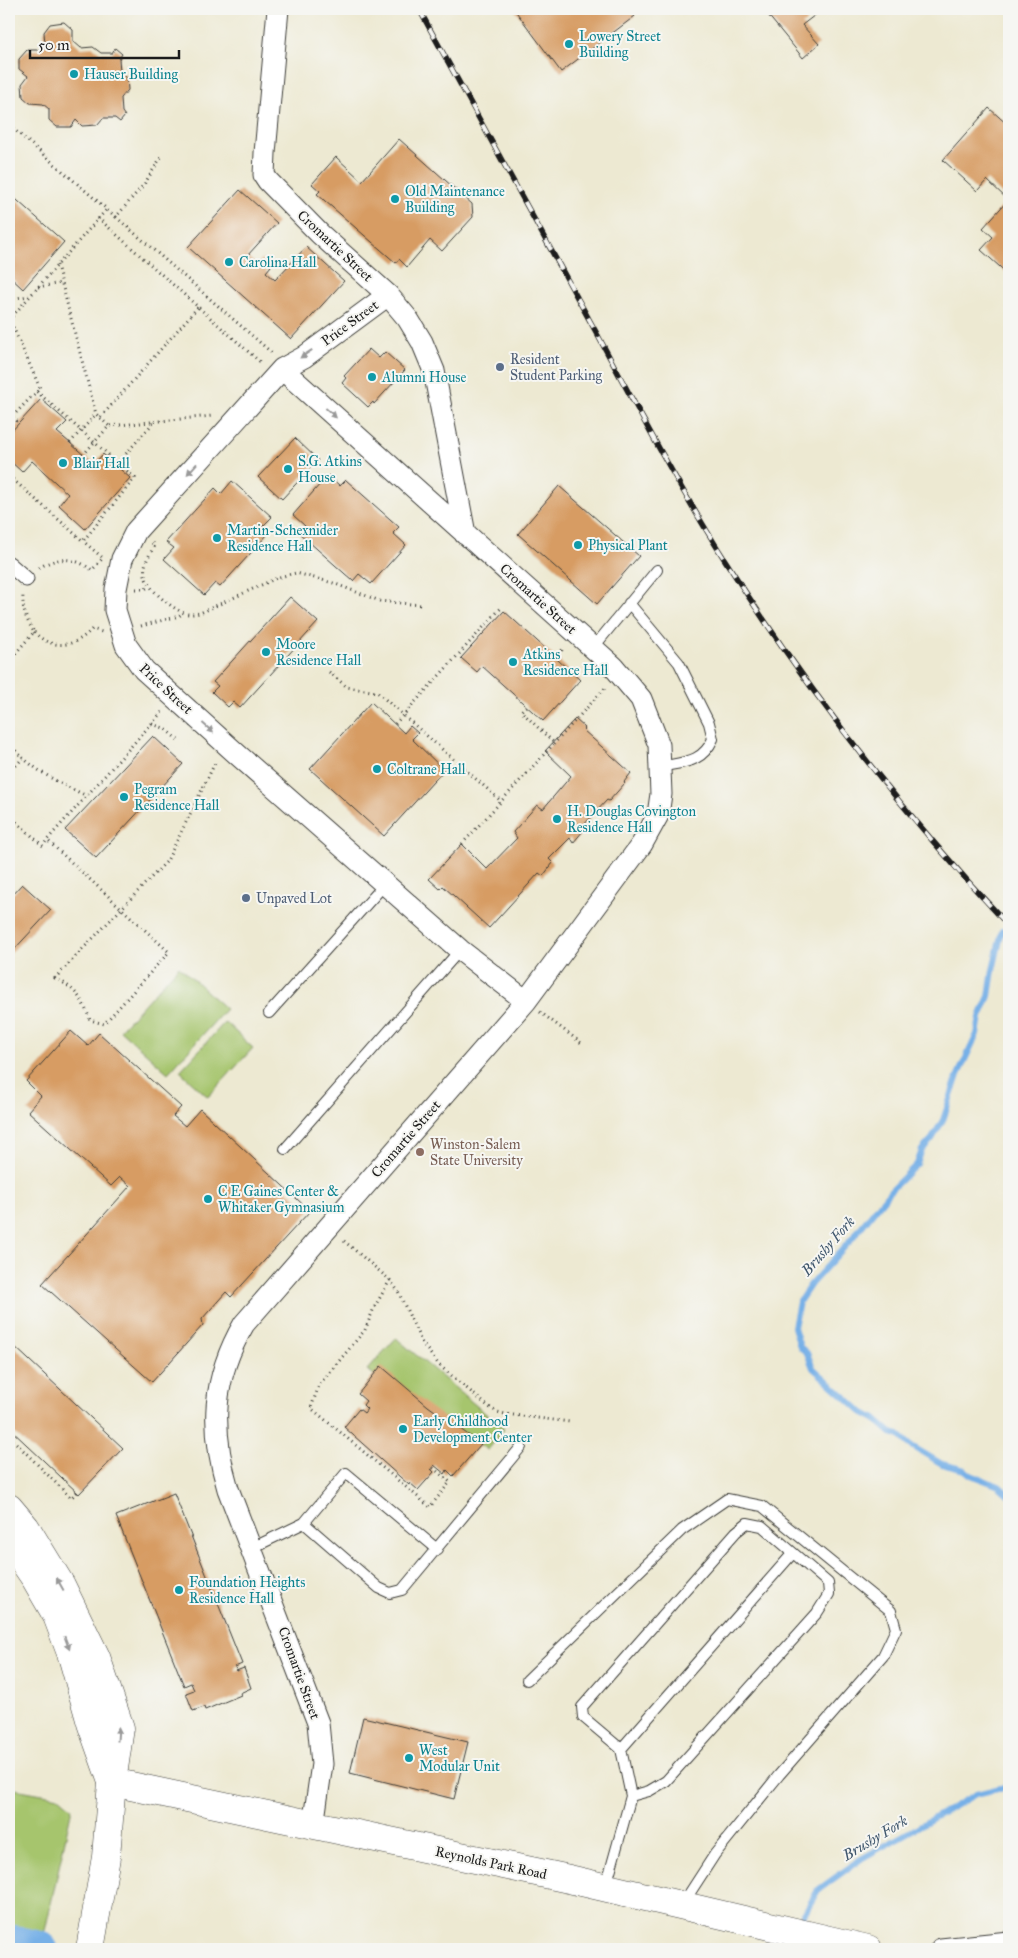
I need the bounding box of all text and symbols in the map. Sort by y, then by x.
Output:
scale bar [30,28,179,60]
place label: Lowery Street Building [579,28,661,61]
text: 50 m [38,36,70,54]
marker: Lowery Street Building [563,38,575,50]
place label: Hauser Building [84,66,178,83]
marker: Hauser Building [68,68,80,80]
place label: Old Maintenance Building [405,183,505,216]
marker: Old Maintenance Building [389,193,401,205]
street label: Cromartie Street [294,207,376,285]
place label: Carolina Hall [239,254,317,271]
marker: Carolina Hall [223,256,235,268]
street label: Price Street [318,297,382,349]
one-way arrow [299,350,313,359]
place label: Resident Student Parking [510,351,603,384]
marker: Resident Student Parking [494,361,506,373]
place label: Alumni House [381,369,466,386]
marker: Alumni House [366,371,378,383]
one-way arrow [324,408,337,419]
place label: S.G. Atkins House [298,453,362,486]
place label: Blair Hall [73,455,130,472]
marker: Blair Hall [57,457,69,469]
one-way arrow [186,462,198,474]
marker: S.G. Atkins House [282,463,294,475]
place label: Martin-Schexnider Residence Hall [227,522,339,555]
marker: Martin-Schexnider Residence Hall [211,532,223,544]
place label: Physical Plant [588,537,668,554]
marker: Physical Plant [572,539,584,551]
street label: Cromartie Street [496,560,580,638]
place label: Moore Residence Hall [276,636,361,669]
marker: Moore Residence Hall [260,646,272,658]
place label: Atkins Residence Hall [522,646,608,679]
marker: Atkins Residence Hall [507,656,519,668]
street label: Price Street [136,660,196,718]
one-way arrow [201,722,213,734]
place label: Coltrane Hall [387,761,466,778]
marker: Coltrane Hall [371,763,383,775]
place label: Pegram Residence Hall [134,781,219,814]
marker: Pegram Residence Hall [118,791,130,803]
place label: H. Douglas Covington Residence Hall [567,803,696,836]
marker: H. Douglas Covington Residence Hall [551,813,563,825]
place label: Unpaved Lot [256,890,332,907]
marker: Unpaved Lot [240,892,252,904]
street label: Cromartie Street [368,1097,444,1181]
place label: Winston-Salem State University [430,1136,523,1169]
marker: Winston-Salem State University [414,1146,426,1158]
place label: C E Gaines Center & Whitaker Gymnasium [218,1183,345,1216]
marker: C E Gaines Center & Whitaker Gymnasium [202,1193,214,1205]
water label: Brushy Fork [797,1212,859,1280]
place label: Early Childhood Development Center [413,1413,533,1446]
marker: Early Childhood Development Center [397,1423,409,1435]
place label: Foundation Heights Residence Hall [189,1574,305,1607]
one-way arrow [56,1577,64,1591]
marker: Foundation Heights Residence Hall [173,1584,185,1596]
street label: Cromartie Street [274,1624,324,1722]
one-way arrow [64,1635,71,1650]
one-way arrow [115,1726,123,1742]
place label: West Modular Unit [419,1742,500,1775]
marker: West Modular Unit [403,1752,415,1764]
water label: Brushy Fork [838,1811,911,1865]
street label: Reynolds Park Road [434,1843,548,1883]

